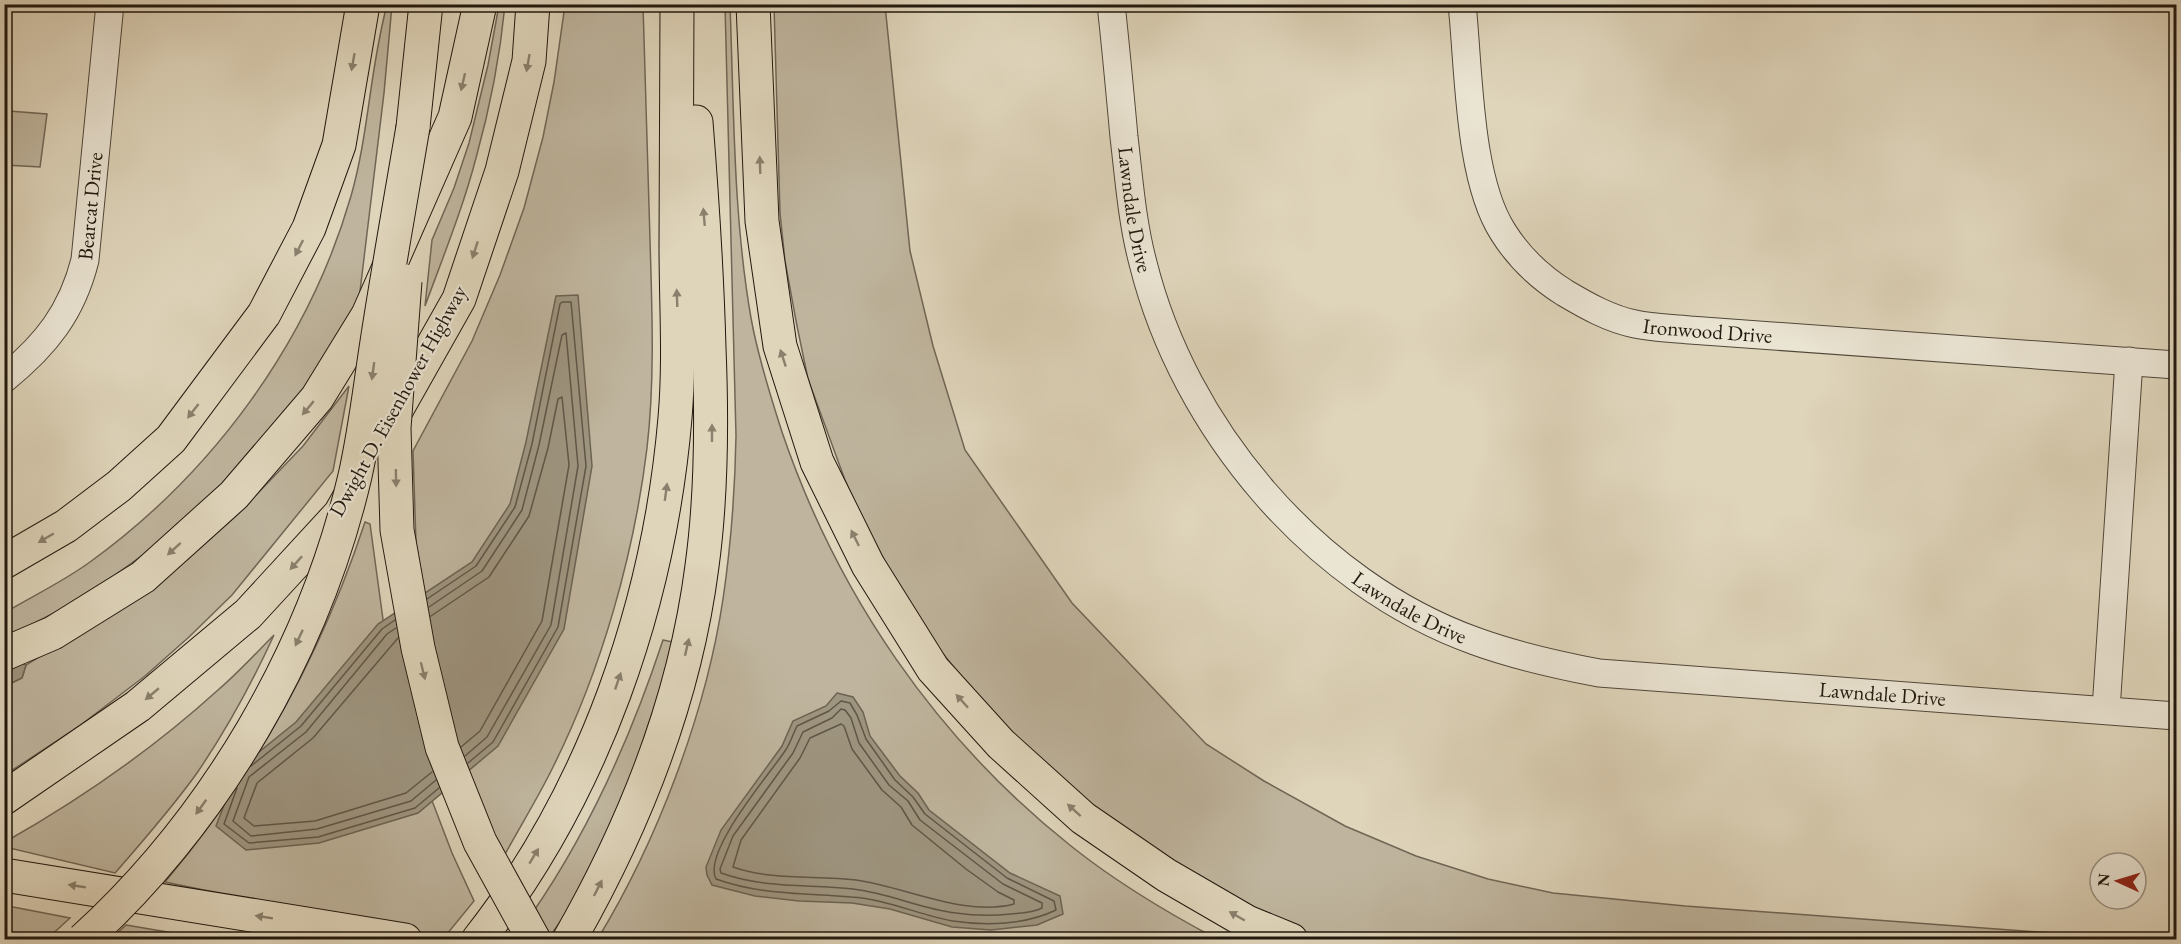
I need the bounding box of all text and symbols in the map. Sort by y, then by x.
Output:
one-way arrow [348,53,357,72]
one-way arrow [523,53,532,72]
one-way arrow [457,73,467,91]
street label: Lawndale Drive [1112,145,1159,275]
street label: Bearcat Drive [71,151,108,261]
one-way arrow [755,155,764,174]
one-way arrow [699,208,709,227]
one-way arrow [294,239,304,257]
one-way arrow [470,241,480,259]
street label: Dwight D. Eisenhower Highway [323,280,473,521]
one-way arrow [673,288,682,307]
street label: Ironwood Drive [1641,312,1773,349]
one-way arrow [778,349,788,367]
one-way arrow [368,361,378,380]
one-way arrow [302,400,315,415]
one-way arrow [187,403,199,419]
one-way arrow [707,424,717,443]
one-way arrow [391,469,400,488]
one-way arrow [662,483,671,502]
one-way arrow [850,530,860,547]
one-way arrow [38,532,54,543]
one-way arrow [167,542,182,555]
one-way arrow [289,555,303,569]
street label: Lawndale Drive [1347,565,1471,650]
one-way arrow [294,630,303,647]
one-way arrow [683,638,693,656]
one-way arrow [419,662,429,680]
one-way arrow [614,672,624,690]
street label: Lawndale Drive [1818,675,1947,712]
one-way arrow [145,687,160,700]
one-way arrow [956,694,969,709]
one-way arrow [195,798,207,814]
one-way arrow [1067,804,1082,817]
one-way arrow [528,848,539,864]
north arrow [2088,851,2148,911]
text: N [2093,873,2114,887]
one-way arrow [593,880,603,897]
one-way arrow [67,882,86,891]
one-way arrow [1228,911,1245,921]
one-way arrow [255,912,274,921]

